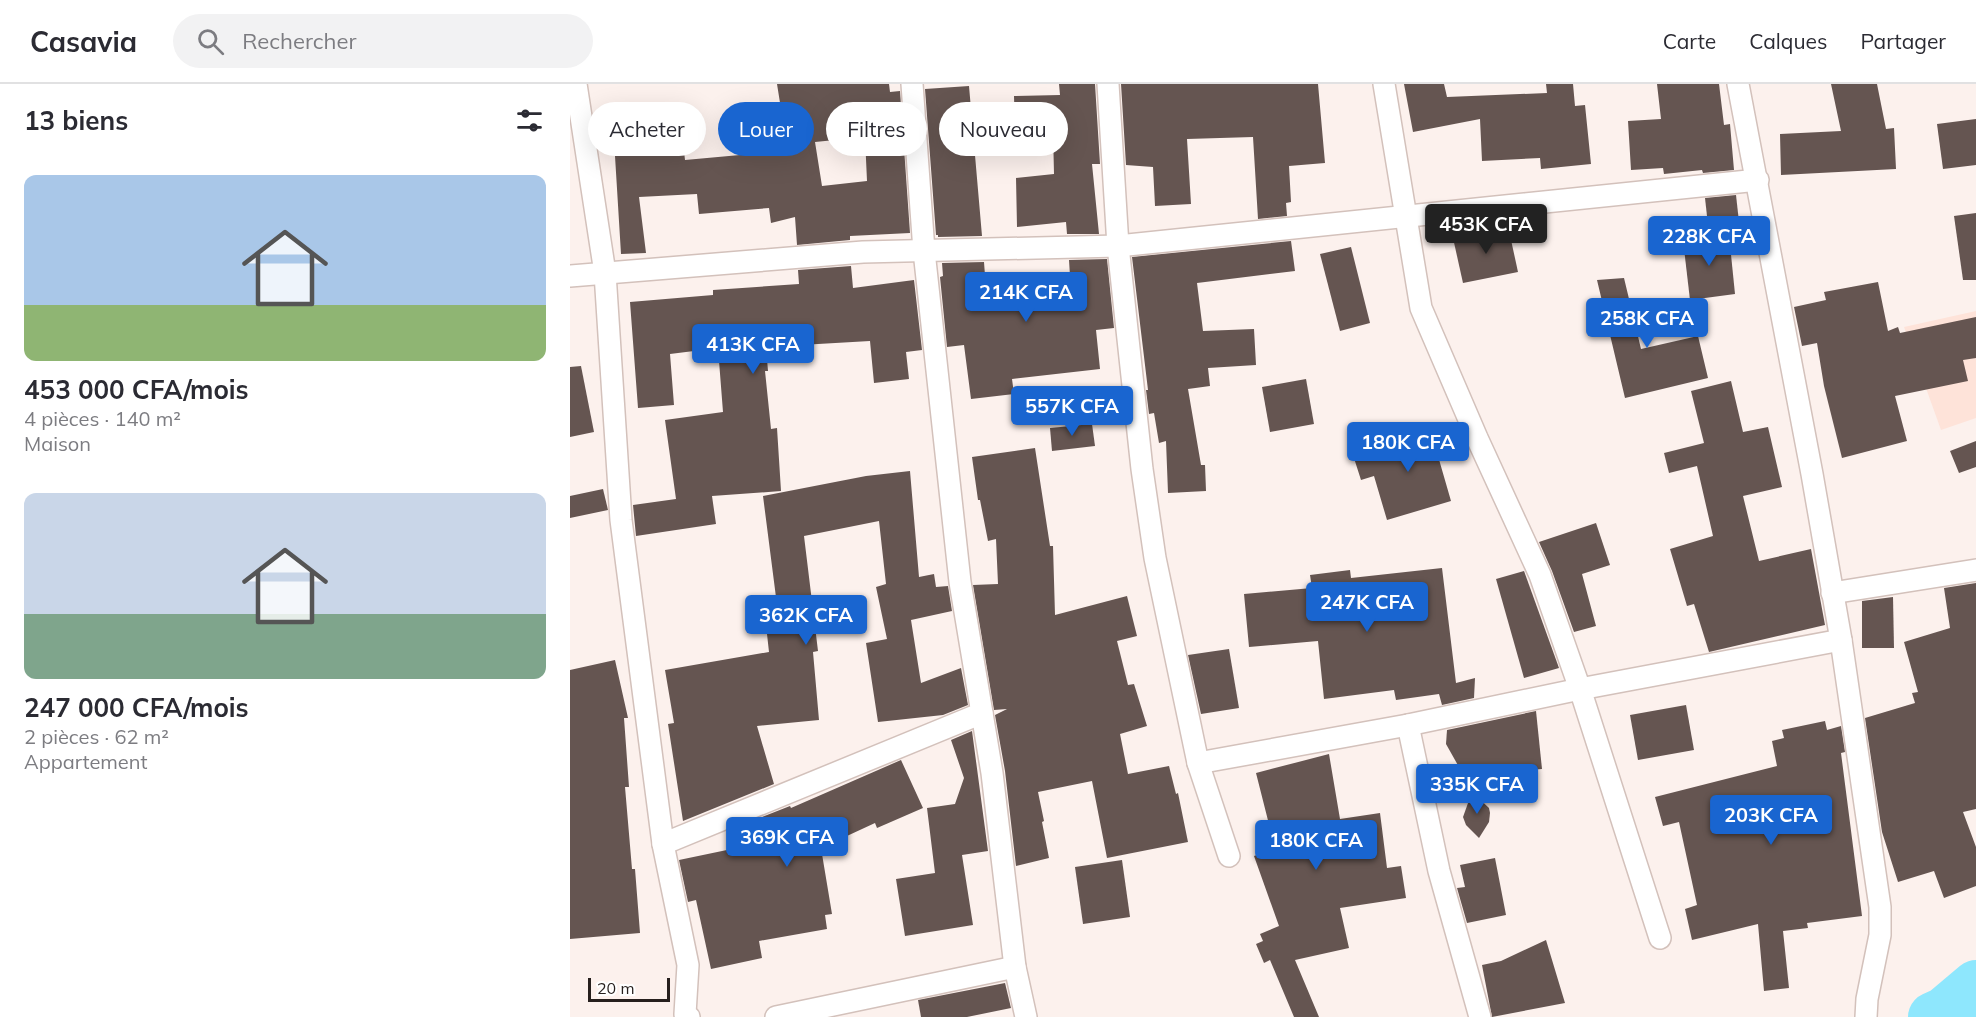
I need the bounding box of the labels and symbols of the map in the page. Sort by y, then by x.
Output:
pin: 453K CFA [1424,204,1548,255]
pin: 228K CFA [1647,216,1771,267]
pin: 214K CFA [964,272,1088,323]
pin: 258K CFA [1585,298,1709,349]
pin: 413K CFA [691,324,815,375]
pin: 557K CFA [1010,386,1134,437]
pin: 180K CFA [1346,422,1470,473]
pin: 247K CFA [1305,582,1429,633]
pin: 362K CFA [744,595,868,646]
pin: 335K CFA [1415,764,1539,815]
pin: 203K CFA [1709,795,1833,846]
pin: 369K CFA [725,817,849,868]
pin: 180K CFA [1254,820,1378,871]
scale bar [588,975,670,1002]

